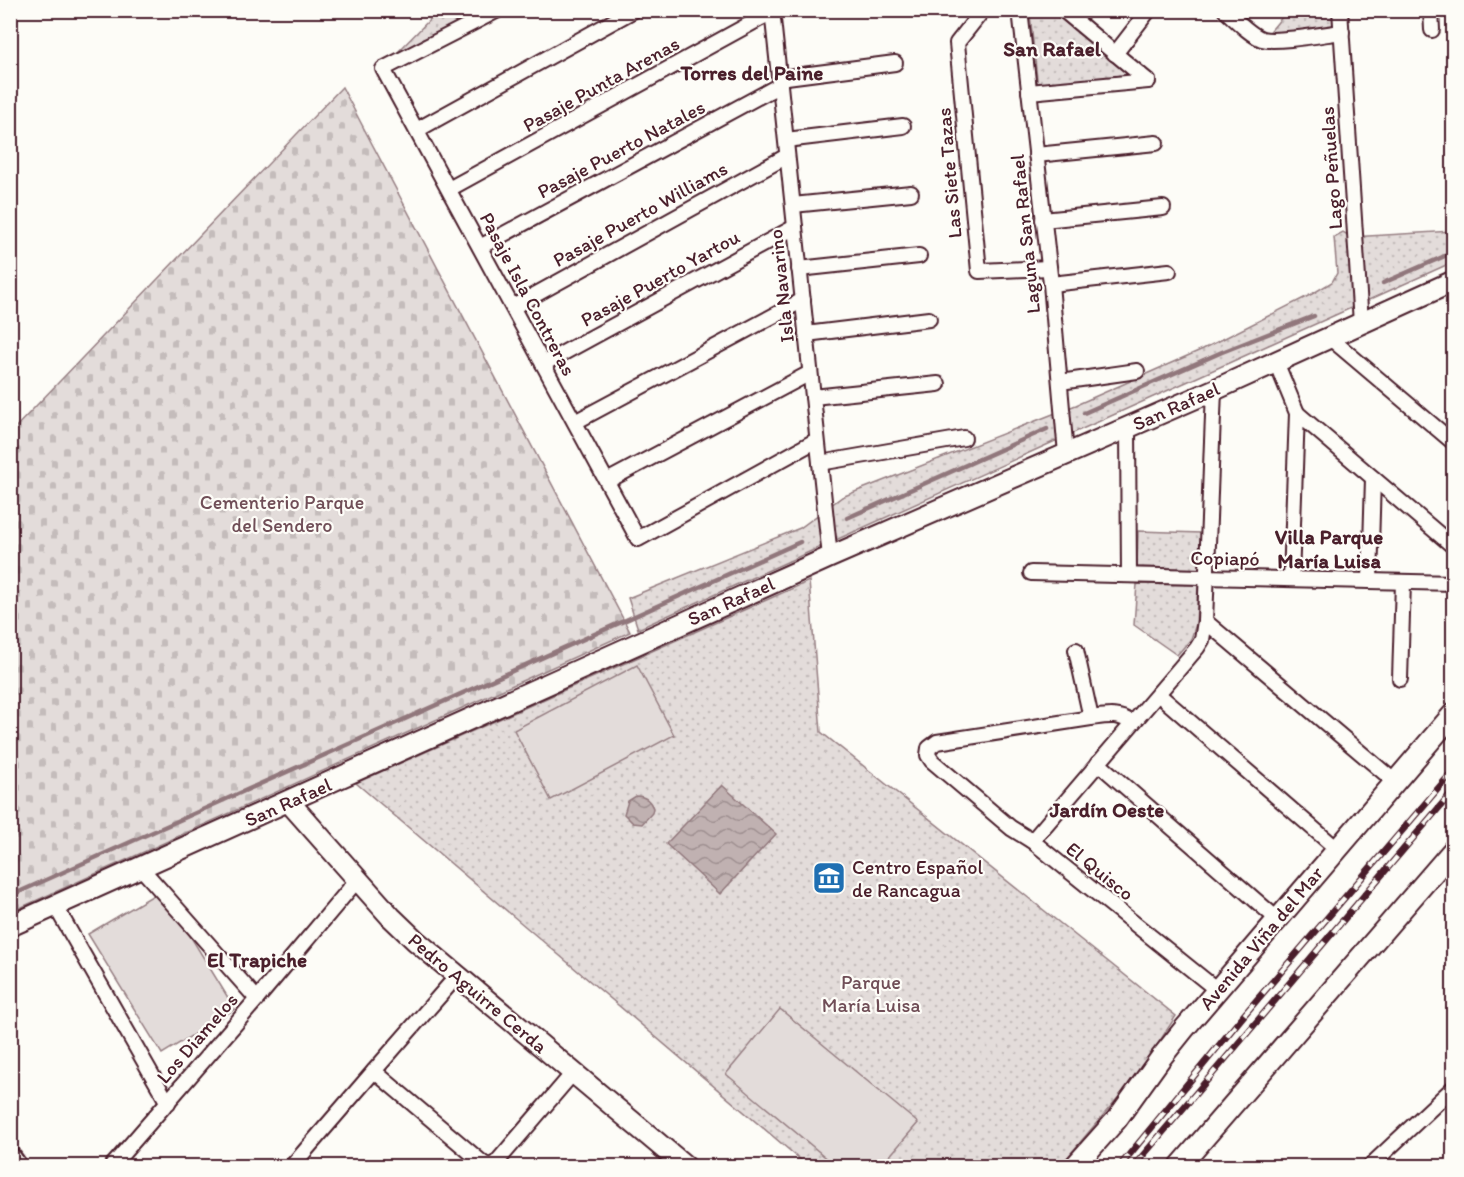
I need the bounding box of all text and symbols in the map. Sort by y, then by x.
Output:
street label: Pasaje Punta Arenas [519,31,684,137]
district label: San Rafael [1003,36,1102,61]
district label: Torres del Paine [680,60,823,85]
street label: Pasaje Puerto Natales [533,95,709,203]
street label: Lago Peñuelas [1315,106,1347,230]
street label: Las Siete Tazas [931,107,967,239]
street label: Laguna San Rafael [1005,153,1045,315]
street label: Pasaje Puerto Williams [549,156,732,272]
street label: Pasaje Isla Contreras [475,208,581,380]
street label: Pasaje Puerto Yartou [576,224,744,332]
street label: Isla Navarino [763,228,799,344]
street label: San Rafael [1129,376,1224,436]
park label: Cementerio Parque del Sendero [200,490,364,537]
district label: Villa Parque María Luisa [1275,524,1383,573]
street label: Copiapó [1190,545,1260,571]
street label: San Rafael [684,571,779,631]
street label: San Rafael [241,772,336,832]
district label: Jardín Oeste [1049,797,1164,822]
street label: El Quisco [1061,836,1139,906]
place label: Centro Español de Rancagua [852,855,983,902]
museum icon: Centro Español de Rancagua [811,860,847,896]
street label: Avenida Viña del Mar [1194,861,1328,1015]
street label: Pedro Aguirre Cerda [404,928,553,1059]
district label: El Trapiche [207,947,307,973]
park label: Parque María Luisa [822,970,920,1017]
street label: Los Diamelos [151,988,243,1088]

